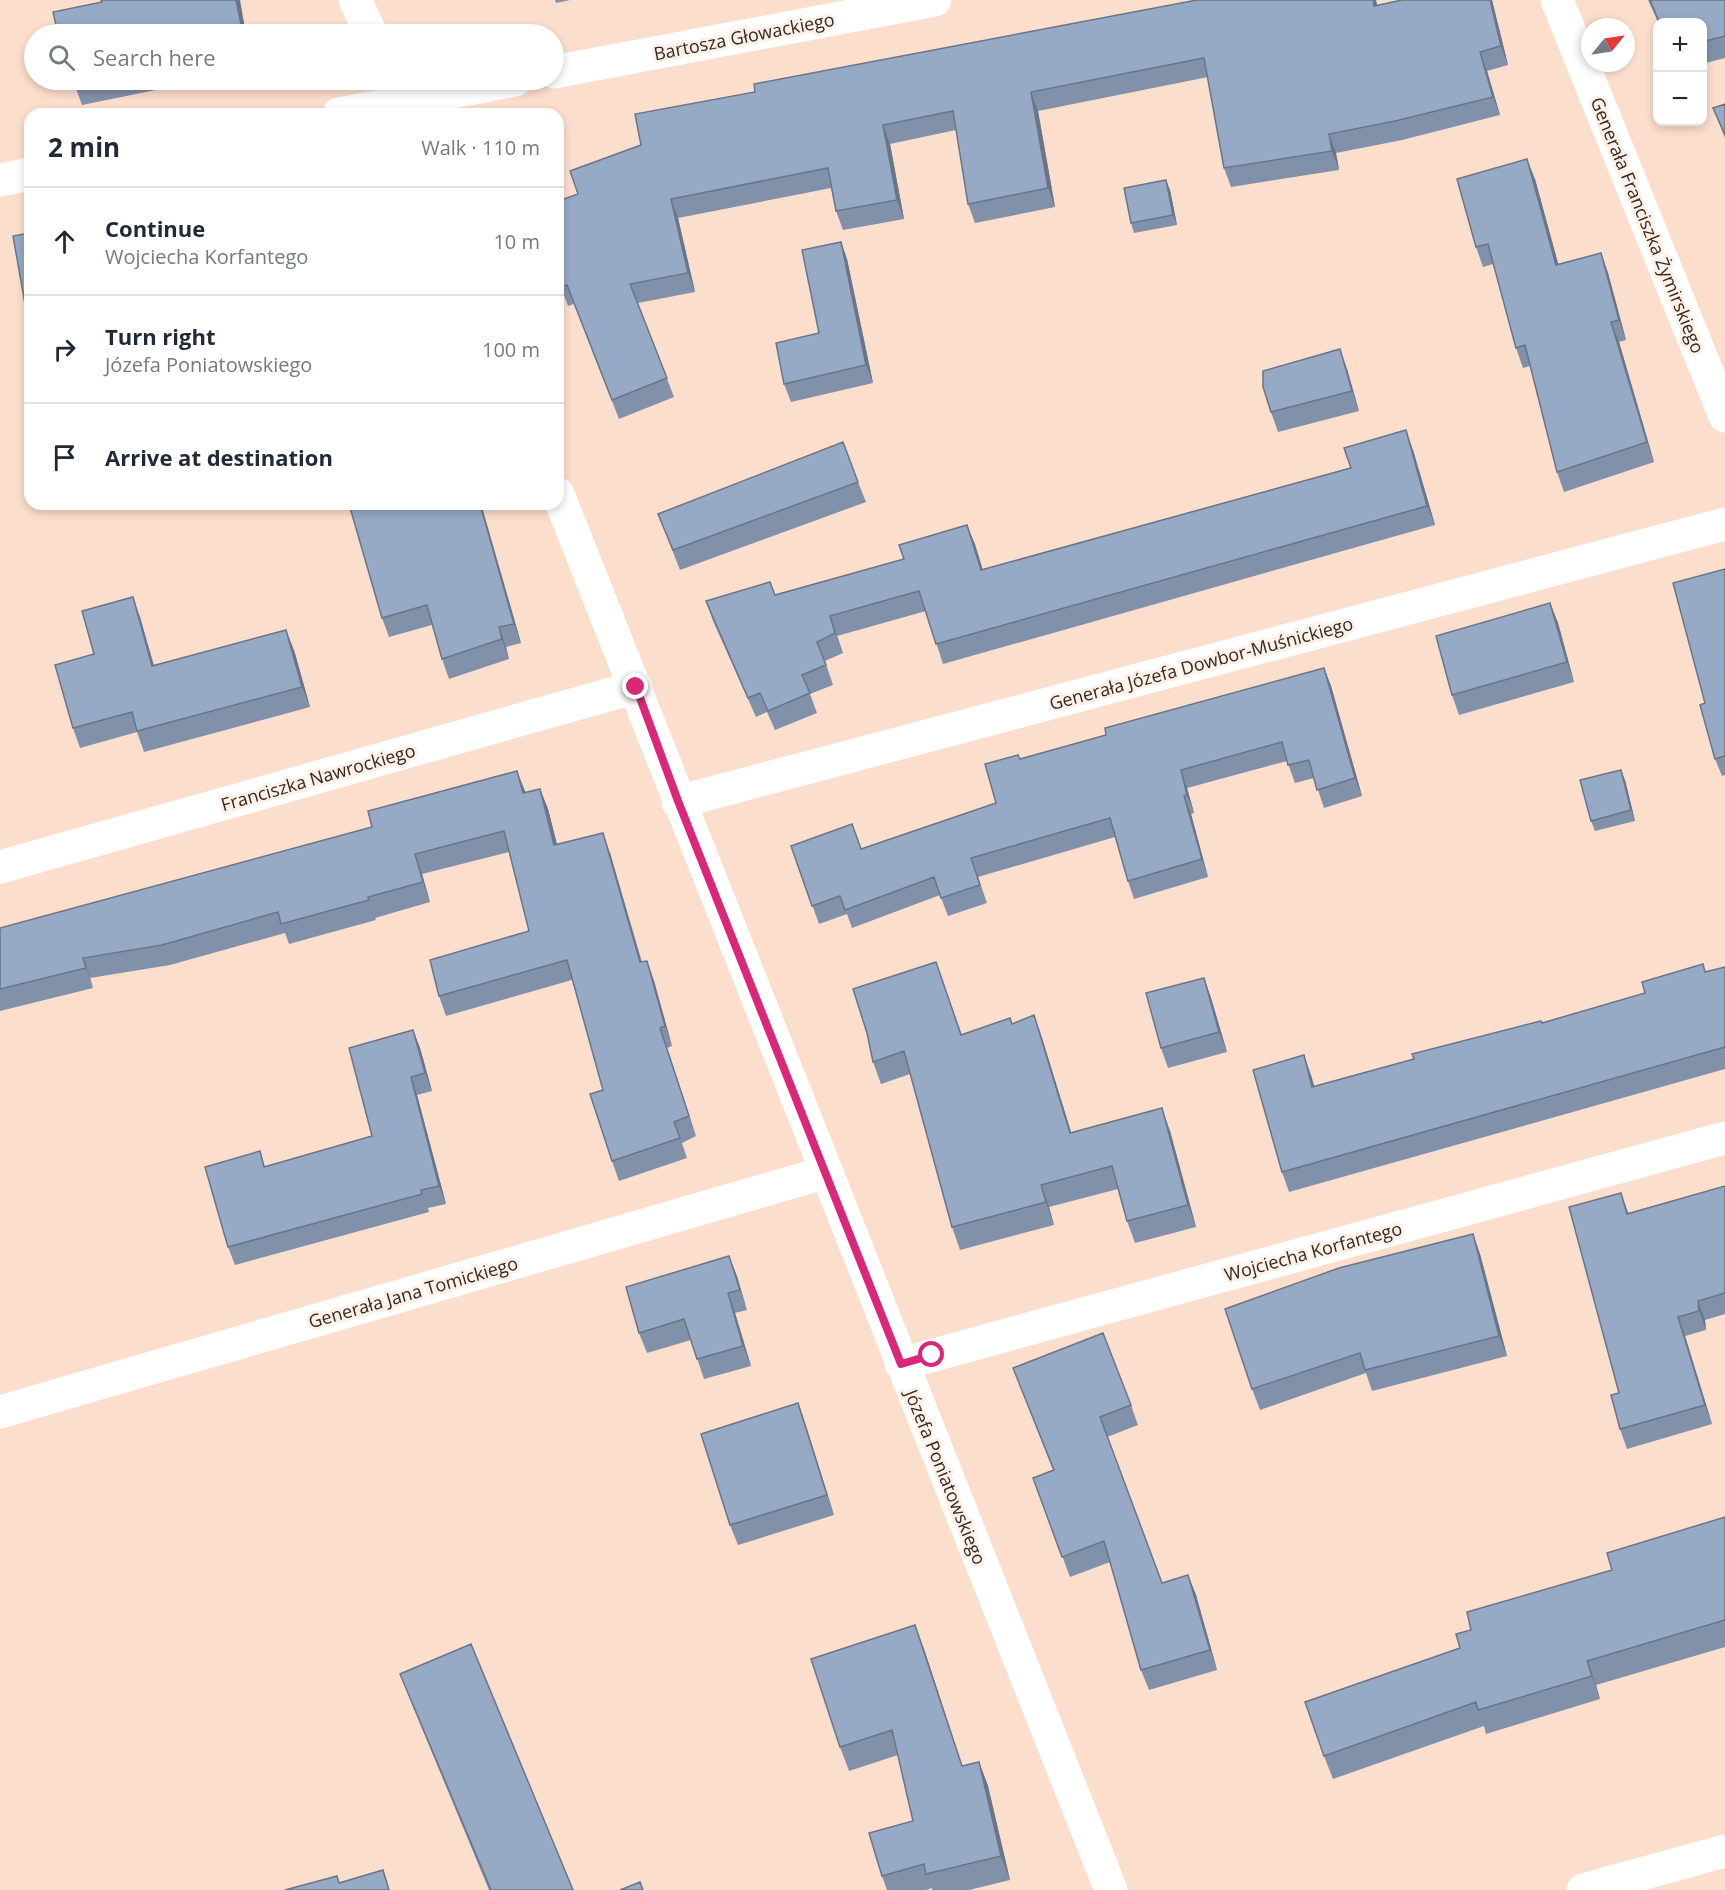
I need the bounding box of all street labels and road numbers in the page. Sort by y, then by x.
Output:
street label: Bartosza Głowackiego [652,7,836,65]
street label: Generała Franciszka Żymirskiego [1586,93,1710,357]
street label: Generała Józefa Dowbor-Muśnickiego [1047,611,1355,715]
street label: Franciszka Nawrockiego [218,738,418,816]
street label: Wojciecha Korfantego [1221,1216,1405,1286]
street label: Generała Jana Tomickiego [306,1251,520,1333]
street label: Józefa Poniatowskiego [899,1384,992,1568]

